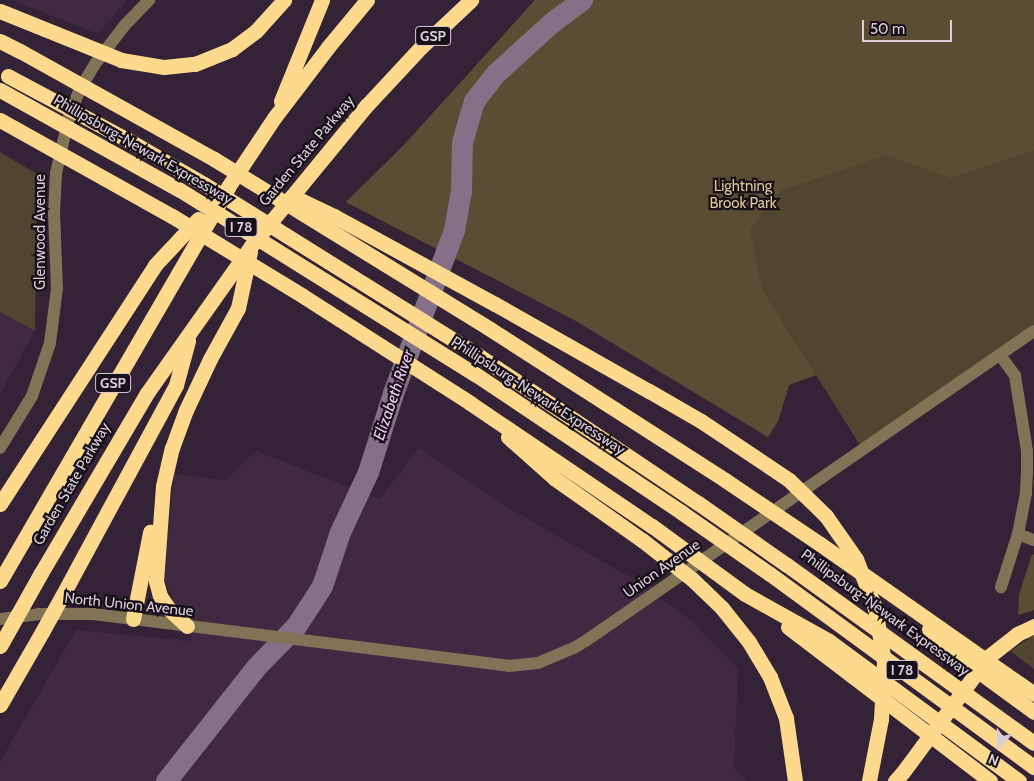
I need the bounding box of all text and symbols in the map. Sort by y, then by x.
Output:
scale bar [864,10,954,42]
text: 50 m [870,20,905,38]
road number: GSP [414,24,452,48]
street label: Phillipsburg-Newark Expressway [50,91,236,209]
street label: Garden State Parkway [256,92,358,210]
street label: Glenwood Avenue [32,174,50,290]
park label: Lightning Brook Park [709,177,777,212]
road number: I 78 [224,216,258,238]
street label: Phillipsburg-Newark Expressway [448,333,628,459]
water label: Elizabeth River [370,347,418,443]
road number: GSP [94,372,132,394]
street label: Garden State Parkway [30,419,114,549]
street label: Union Avenue [620,536,704,602]
street label: Phillipsburg-Newark Expressway [797,546,973,680]
street label: North Union Avenue [64,589,194,621]
road number: I 78 [884,658,920,682]
north arrow [974,721,1024,771]
text: N [986,750,1001,770]

